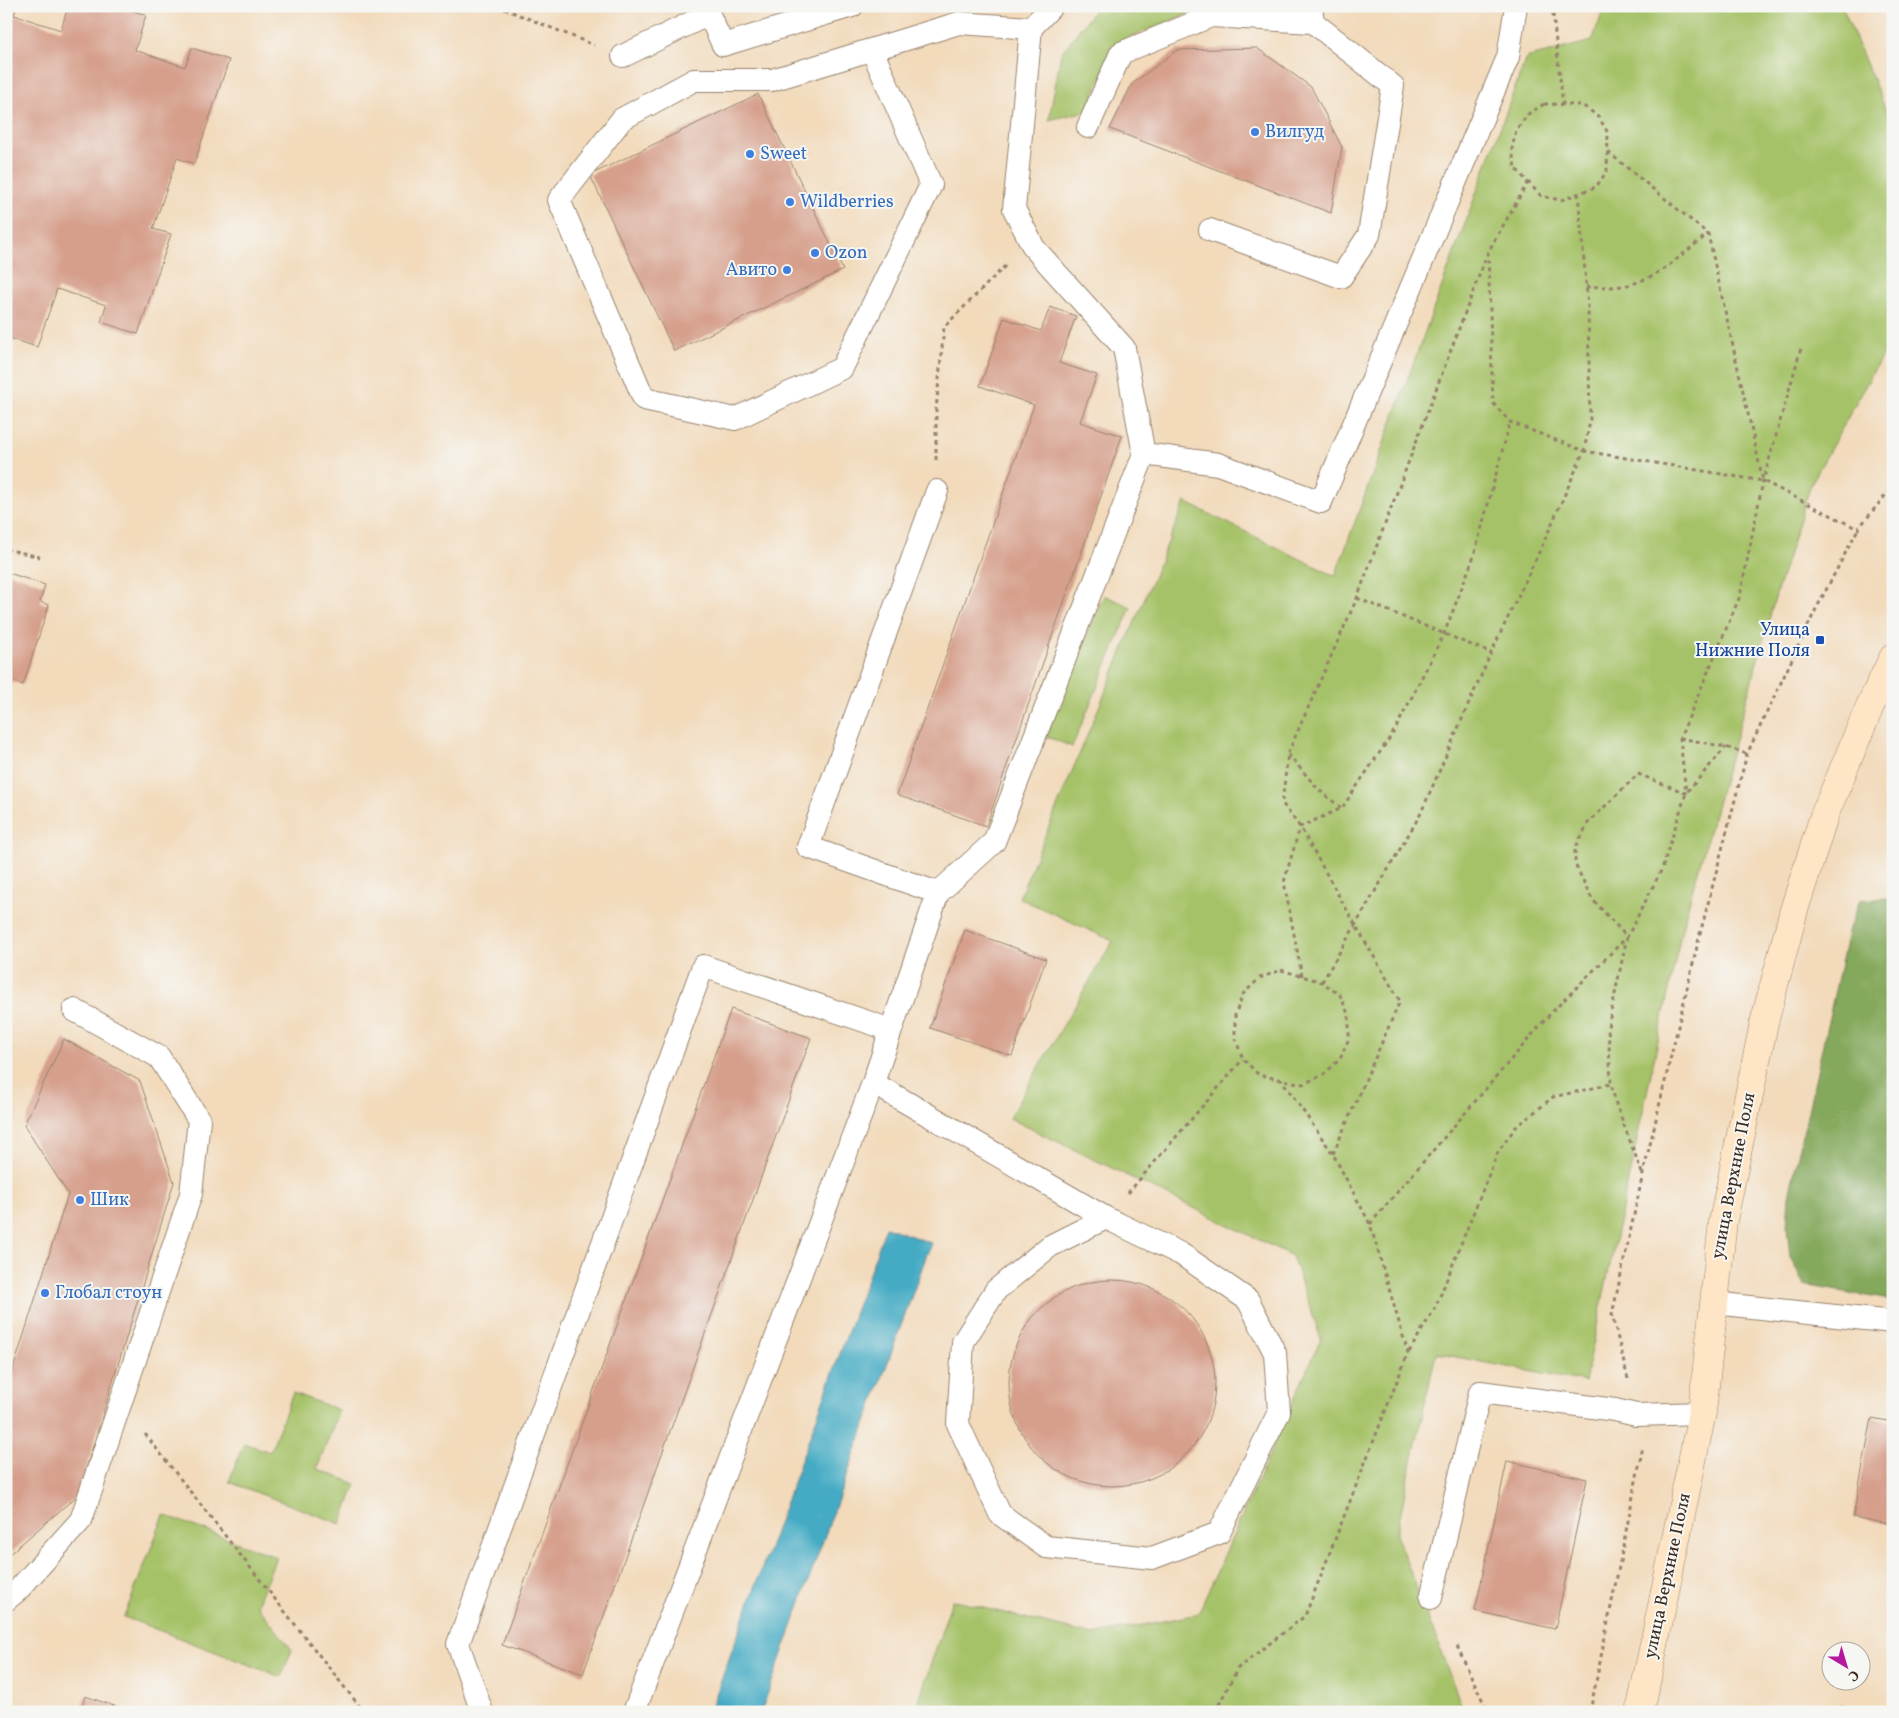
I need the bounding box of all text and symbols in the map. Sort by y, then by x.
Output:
place label: Вилгуд [1265,120,1324,145]
marker: Вилгуд [1249,126,1261,138]
place label: Sweet [760,142,807,167]
marker: Sweet [744,148,756,160]
place label: Wildberries [800,190,894,215]
marker: Wildberries [784,196,796,208]
place label: Ozon [825,241,868,266]
marker: Ozon [809,247,821,259]
place label: Авито [726,258,777,283]
marker: Авито [781,264,793,276]
place label: Улица Нижние Поля [1695,618,1810,664]
marker: Улица Нижние Поля [1814,634,1826,646]
street label: улица Верхние Поля [1706,1091,1762,1261]
place label: Шик [90,1188,129,1213]
marker: Шик [74,1194,86,1206]
place label: Глобал стоун [55,1281,162,1306]
marker: Глобал стоун [39,1287,51,1299]
street label: улица Верхние Поля [1638,1491,1698,1661]
north arrow [1822,1640,1872,1690]
text: С [1844,1665,1862,1685]

